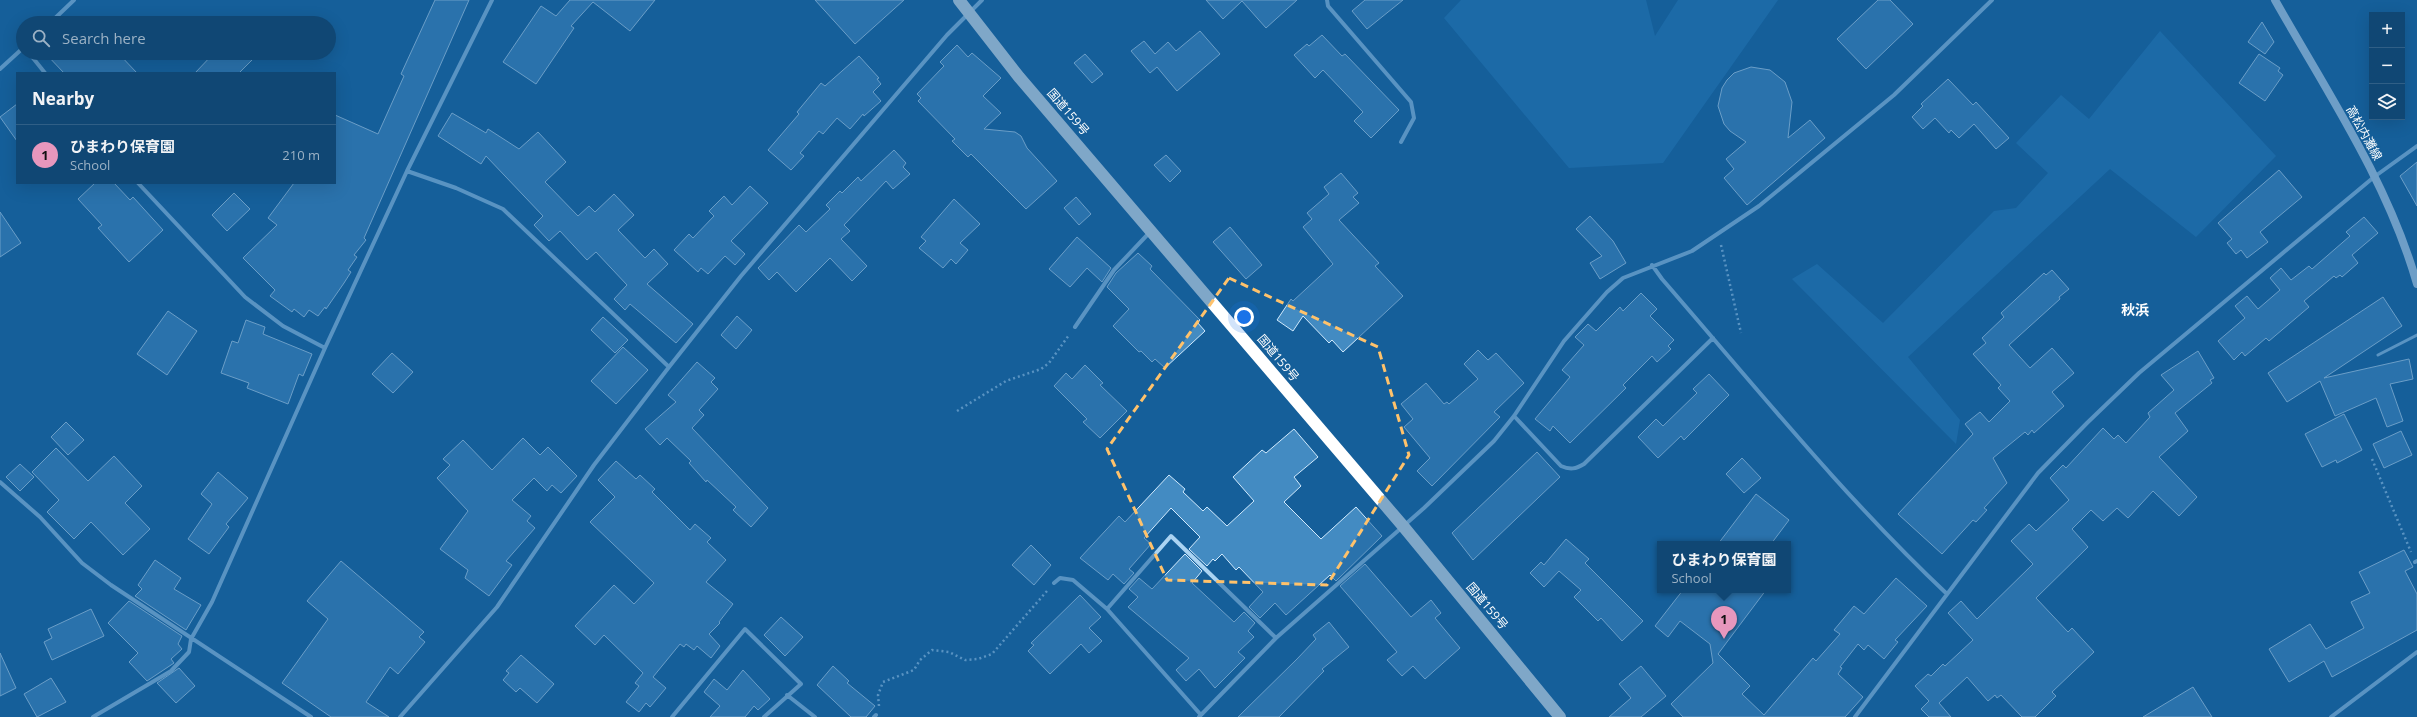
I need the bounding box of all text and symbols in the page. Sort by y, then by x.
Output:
map controls [2369,12,2405,120]
button: + [2369,12,2405,48]
search box [16,16,336,60]
icon: search [30,27,52,49]
text: Search here [62,28,146,48]
button: − [2369,48,2405,84]
button: layers [2369,84,2405,120]
street label: 国道159号 [1043,85,1093,139]
text: Nearby [32,87,94,110]
street label: 高松内灘線 [2342,102,2386,163]
text: ひまわり保育園 [70,136,175,156]
text: 1 [41,146,49,164]
text: 210 m [282,146,320,164]
text: School [70,156,110,174]
district label: 秋浜 [2121,300,2149,319]
your location [1234,307,1254,327]
street label: 国道159号 [1254,331,1303,385]
popup [1657,541,1791,593]
text: ひまわり保育園 [1671,549,1777,569]
text: School [1671,569,1712,587]
street label: 国道159号 [1463,579,1512,633]
pin: 1 [1711,606,1737,639]

